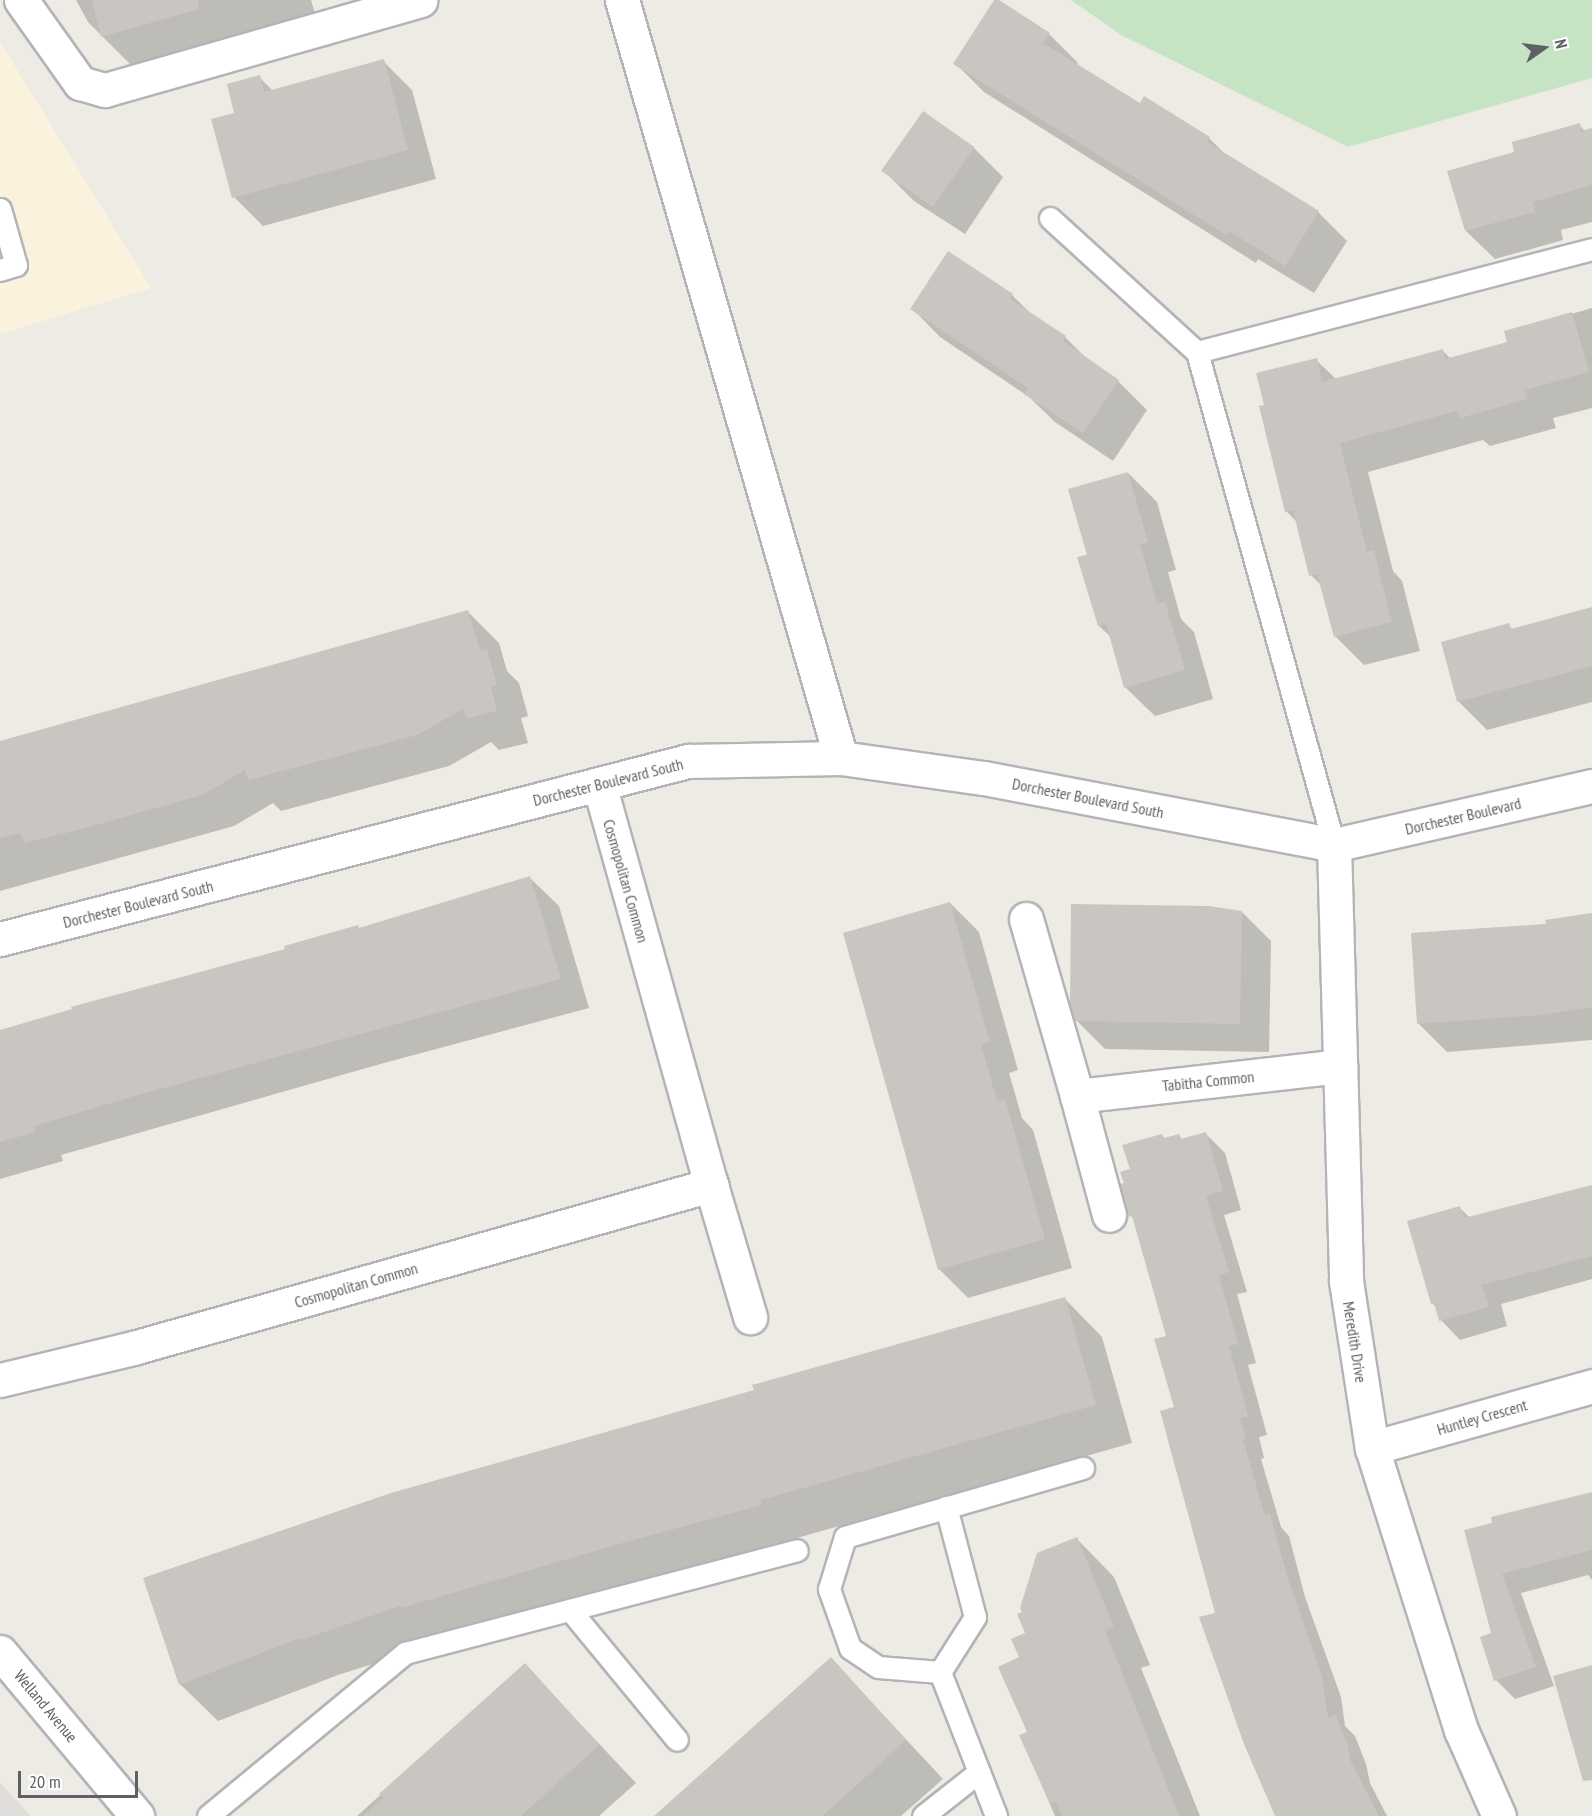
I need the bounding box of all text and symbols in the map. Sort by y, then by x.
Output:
north arrow [1514,18,1574,78]
text: N [1551,37,1572,50]
street label: Dorchester Boulevard South [531,754,685,810]
street label: Dorchester Boulevard South [1011,774,1165,822]
street label: Dorchester Boulevard [1403,793,1523,839]
street label: Cosmopolitan Common [599,817,653,945]
street label: Dorchester Boulevard South [61,876,215,932]
street label: Tabitha Common [1161,1067,1255,1095]
street label: Cosmopolitan Common [292,1258,420,1312]
street label: Meredith Drive [1339,1300,1371,1384]
street label: Huntley Crescent [1434,1395,1530,1439]
street label: Welland Avenue [10,1666,82,1746]
scale bar [21,1759,141,1797]
text: 20 m [29,1770,61,1793]

